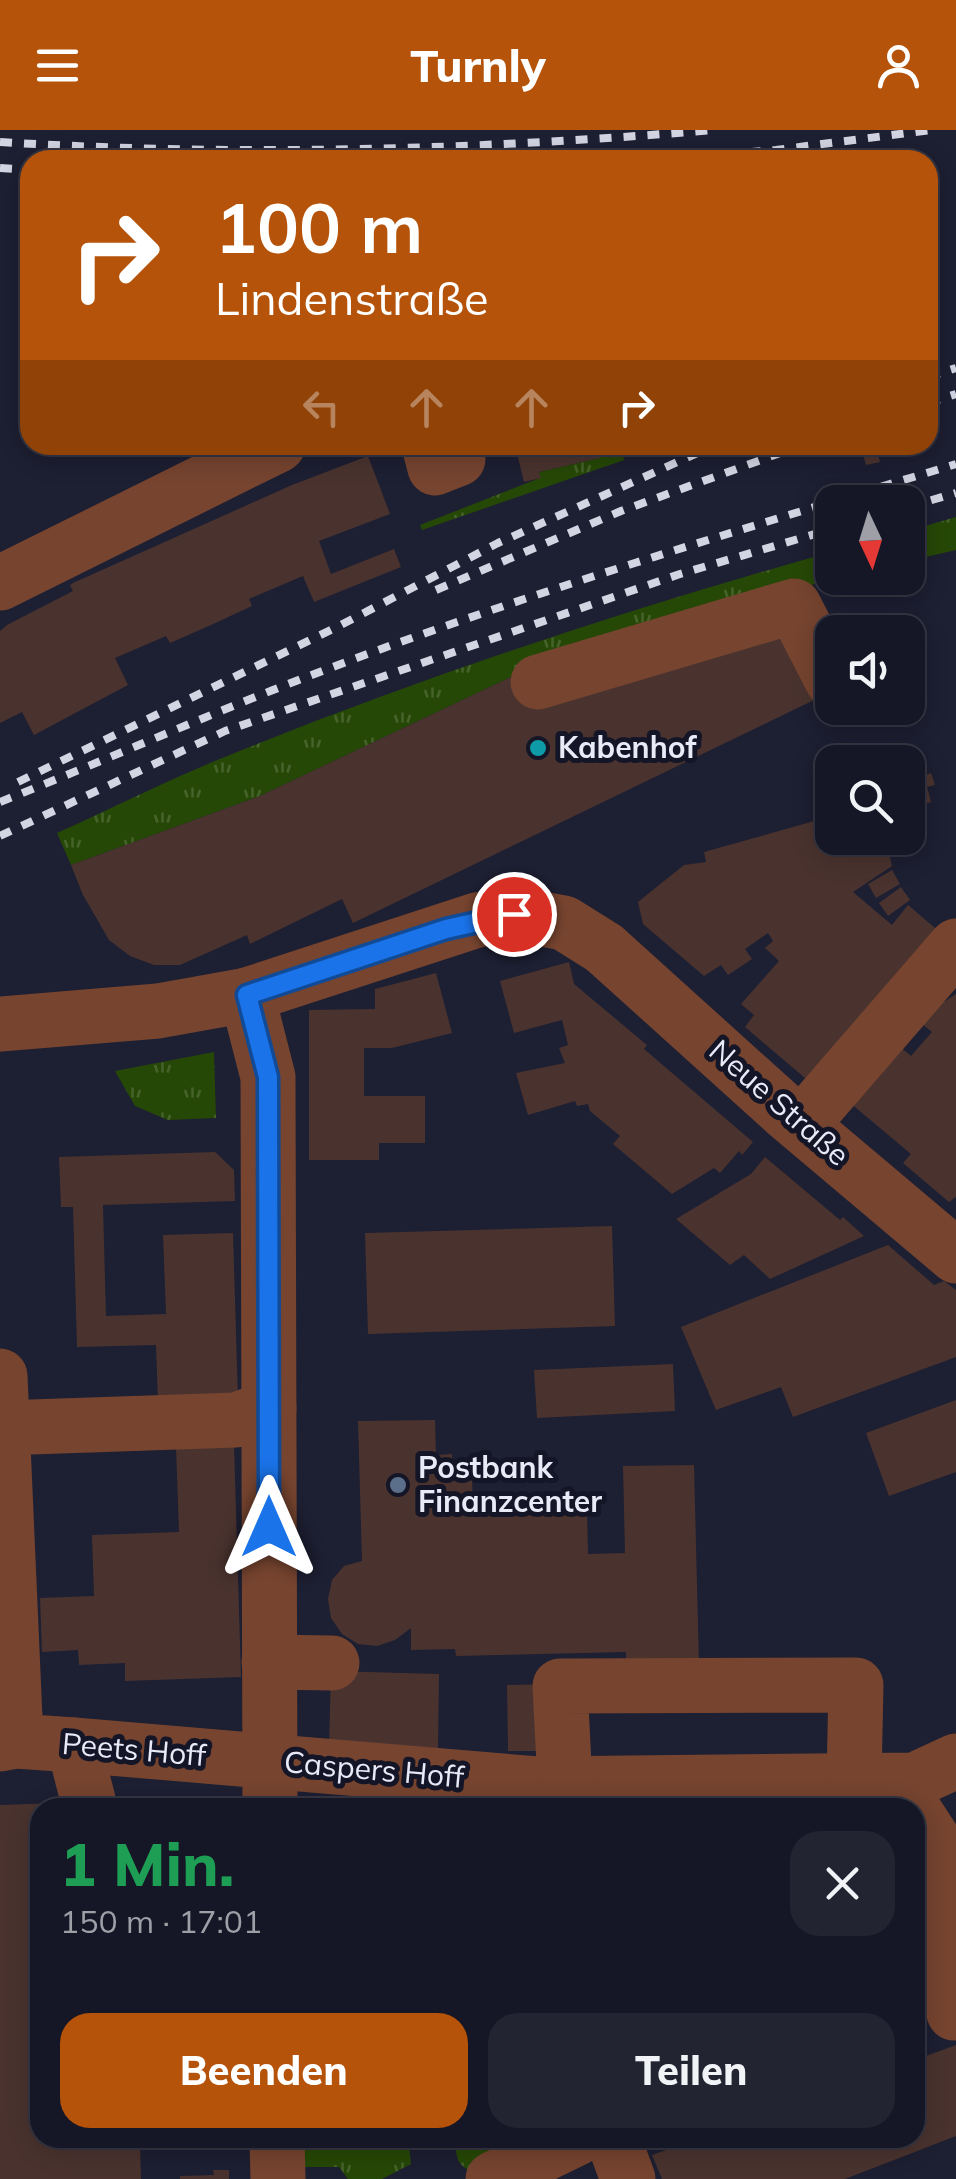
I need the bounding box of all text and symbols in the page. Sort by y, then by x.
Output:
text: Turnly [410,37,546,93]
icon: menu [30,38,85,93]
icon: person [871,38,926,93]
text: 100 m [215,183,423,271]
icon: right [50,190,180,320]
text: Lindenstraße [215,270,488,326]
icon: left [294,380,349,435]
icon: ahead [399,380,454,435]
icon: ahead [504,380,559,435]
icon: right [609,380,664,435]
north arrow [815,485,925,595]
map controls [815,485,925,855]
button: sound [815,615,925,725]
place label: Kabenhof [558,728,697,766]
marker: Kabenhof [527,737,549,759]
button: search [815,745,925,855]
pin [472,872,557,957]
icon: arrive [487,887,542,942]
street label: Neue Straße [702,1031,858,1173]
place label: Postbank Finanzcenter [418,1448,602,1520]
marker: Postbank Finanzcenter [387,1474,409,1496]
position arrow [217,1475,321,1579]
street label: Peets Hoff [60,1724,209,1774]
street label: Caspers Hoff [283,1742,466,1796]
text: 1 Min. [60,1826,234,1901]
button: close [790,1831,895,1936]
text: 150 m · 17:01 [60,1901,262,1941]
button: Beenden [60,2013,468,2128]
button: Teilen [488,2013,895,2128]

